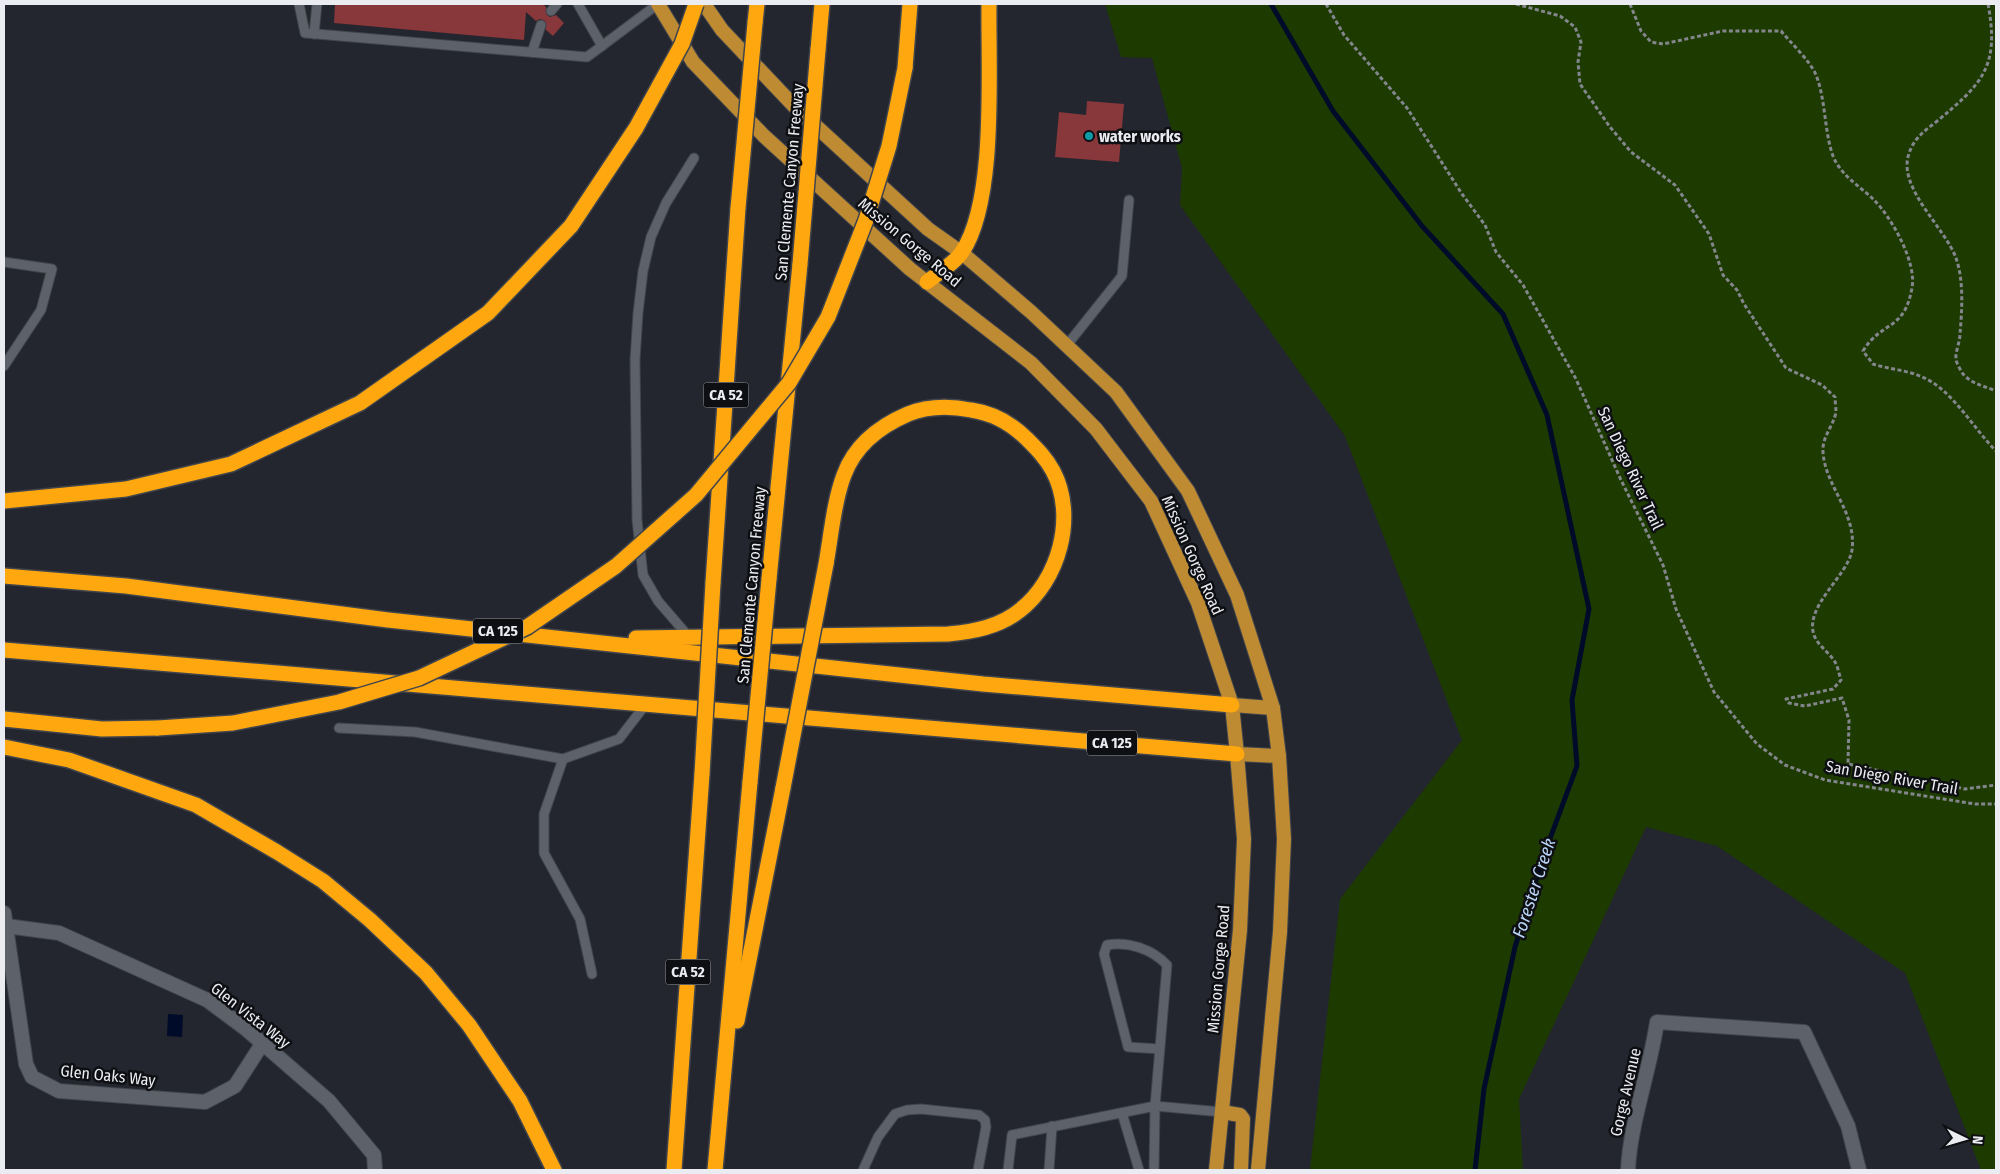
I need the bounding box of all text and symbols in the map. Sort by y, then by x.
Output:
street label: San Clemente Canyon Freeway [771,82,808,281]
place label: water works [1099,127,1181,146]
marker: water works [1083,130,1095,142]
street label: Mission Gorge Road [854,194,965,291]
road number: CA 52 [704,382,748,408]
street label: San Diego River Trail [1594,404,1667,533]
street label: San Clemente Canyon Freeway [733,485,770,684]
street label: Mission Gorge Road [1158,493,1227,618]
road number: CA 125 [473,618,523,644]
road number: CA 125 [1087,730,1137,756]
street label: San Diego River Trail [1824,757,1959,798]
water label: Forester Creek [1508,835,1560,941]
street label: Mission Gorge Road [1203,904,1234,1034]
road number: CA 52 [666,960,710,984]
street label: Glen Vista Way [207,979,295,1053]
street label: Gorge Avenue [1606,1046,1645,1138]
street label: Glen Oaks Way [60,1061,157,1090]
north arrow [1940,1114,1990,1164]
text: N [1969,1135,1986,1145]

